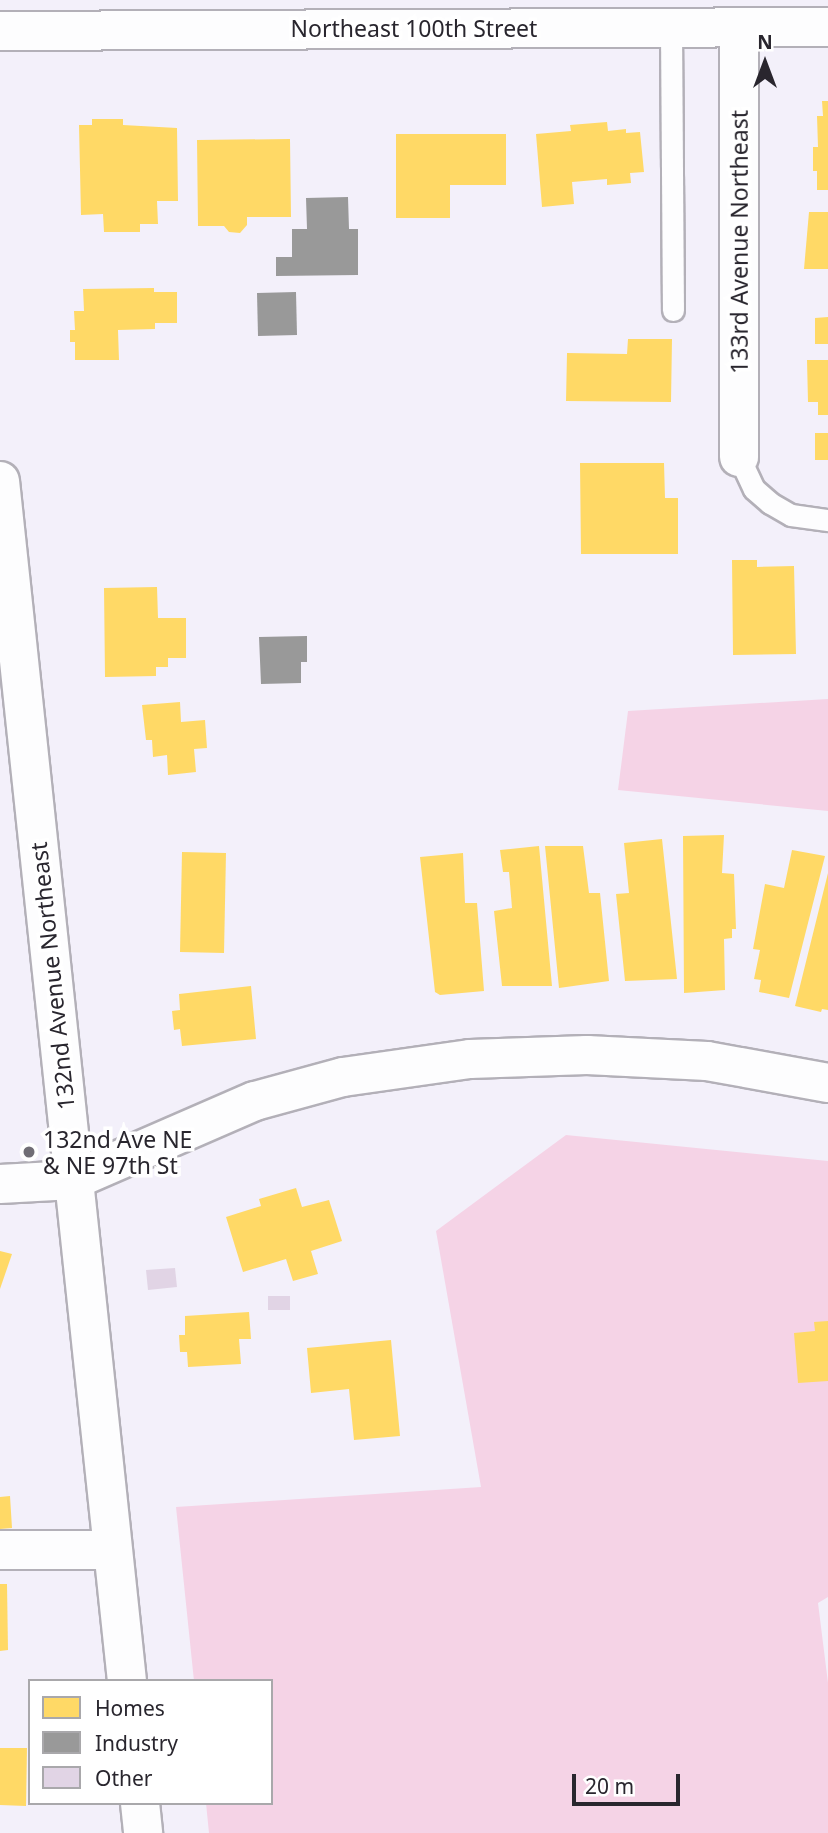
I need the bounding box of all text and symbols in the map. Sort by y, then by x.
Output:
street label: Northeast 100th Street [291,14,537,42]
north arrow [730,28,800,98]
text: N [757,29,773,55]
street label: 133rd Avenue Northeast [725,110,753,374]
street label: 132nd Avenue Northeast [24,841,80,1111]
place label: 132nd Ave NE & NE 97th St [43,1125,192,1179]
marker: 132nd Ave NE & NE 97th St [21,1144,37,1160]
legend [28,1679,273,1805]
text: Homes [95,1694,165,1722]
text: Industry [95,1729,178,1757]
scale bar [576,1759,684,1803]
text: Other [95,1764,152,1792]
text: 20 m [585,1772,634,1800]

